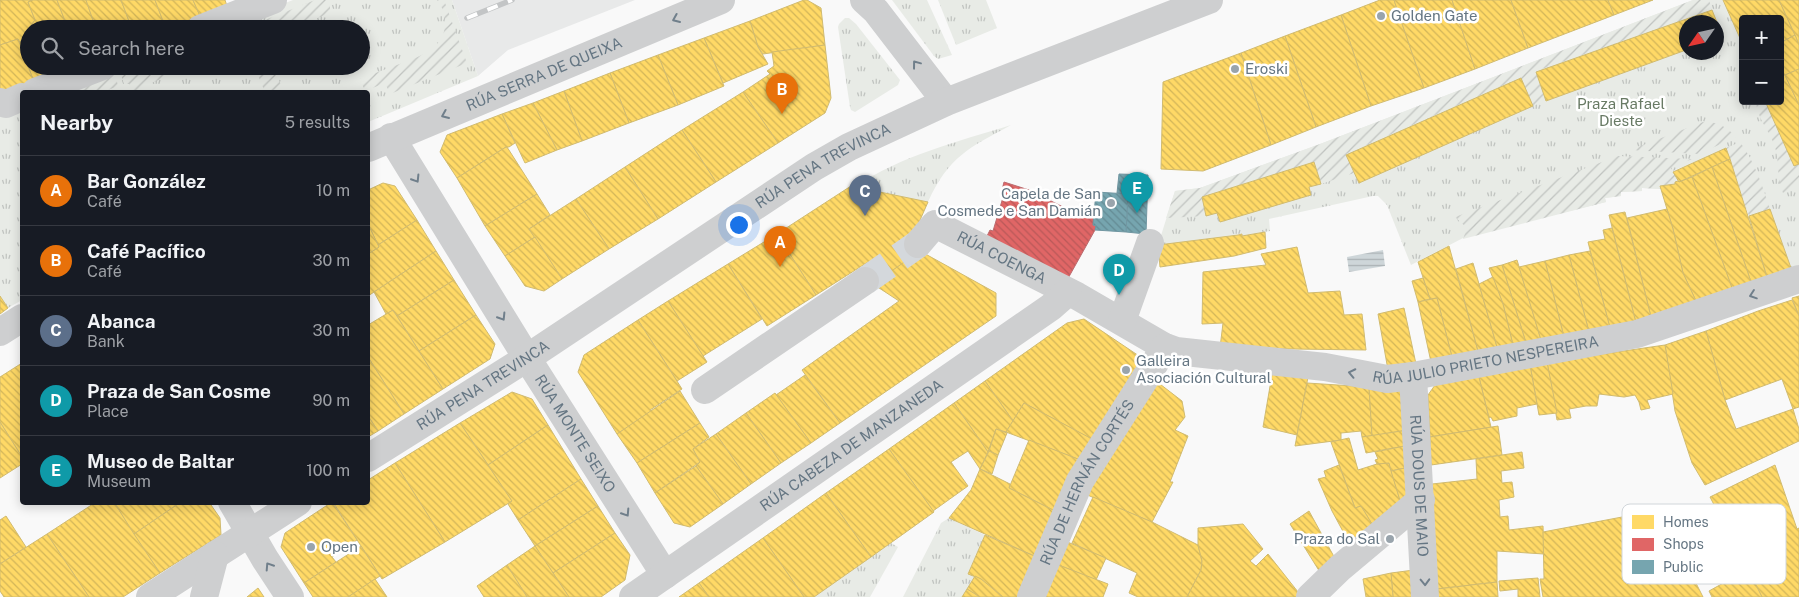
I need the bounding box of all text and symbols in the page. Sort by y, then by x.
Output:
place label: Golden Gate [1391,7,1478,24]
marker: Golden Gate [1375,10,1387,22]
one-way arrow [672,12,681,23]
north arrow [1679,15,1724,60]
map controls [1739,15,1784,105]
button: + [1739,15,1784,60]
search box [20,20,370,75]
street label: RÚA SERRA DE QUEIXA [463,33,625,114]
icon: search [38,34,66,62]
text: Search here [78,37,185,59]
one-way arrow [913,60,922,70]
place label: Eroski [1245,60,1288,77]
button: − [1739,60,1784,105]
marker: Eroski [1229,63,1241,75]
pin: B [766,73,798,114]
park label: Praza Rafael Dieste [1577,95,1665,129]
one-way arrow [441,108,450,119]
text: Nearby [40,110,113,135]
text: 5 results [285,113,350,132]
street label: RÚA PENA TREVINCA [753,122,895,214]
text: Bar González [87,170,206,192]
pin: E [1121,172,1153,213]
one-way arrow [410,173,420,182]
pin: C [849,175,881,216]
text: A [50,181,62,200]
text: 10 m [316,181,350,200]
place label: Capela de San Cosmede e San Damián [937,185,1101,219]
text: Café [87,192,122,211]
marker: Capela de San Cosmede e San Damián [1105,197,1117,209]
your location [726,212,752,238]
pin: A [764,226,796,267]
street label: RÚA COENGA [954,228,1050,287]
text: Café Pacífico [87,240,206,262]
text: B [51,251,61,270]
text: 30 m [313,251,350,270]
pin: D [1103,254,1135,295]
text: Café [87,262,122,281]
one-way arrow [1749,289,1758,299]
text: Abanca [87,310,155,332]
one-way arrow [495,312,505,321]
text: C [50,321,62,340]
text: 30 m [313,321,350,340]
text: Bank [87,332,125,351]
street label: RÚA JULIO PRIETO NESPEREIRA [1371,332,1600,387]
street label: RÚA PENA TREVINCA [413,336,553,433]
place label: Galleira Asociación Cultural [1136,352,1271,386]
marker: Galleira Asociación Cultural [1120,364,1132,376]
one-way arrow [1348,368,1357,379]
street label: RÚA MONTE SEIXO [532,371,619,495]
street label: RÚA CABEZA DE MANZANEDA [757,375,946,514]
text: Praza de San Cosme [87,380,271,402]
text: D [50,391,62,410]
text: 90 m [313,391,350,410]
street label: RÚA DE HERNÁN CORTÉS [1036,396,1137,568]
text: Place [87,402,129,421]
street label: RÚA DOUS DE MAIO [1407,414,1432,557]
text: Museo de Baltar [87,450,234,472]
text: E [51,461,61,480]
text: 100 m [306,461,350,480]
text: Museum [87,472,151,491]
legend [1622,504,1786,584]
one-way arrow [620,508,629,517]
text: Homes [1663,514,1709,530]
place label: Praza do Sal [1294,530,1380,547]
marker: Praza do Sal [1384,533,1396,545]
text: Shops [1663,536,1704,552]
place label: Open [321,538,358,555]
marker: Open [305,541,317,553]
text: Public [1663,559,1704,575]
one-way arrow [266,562,276,571]
one-way arrow [1420,578,1430,586]

